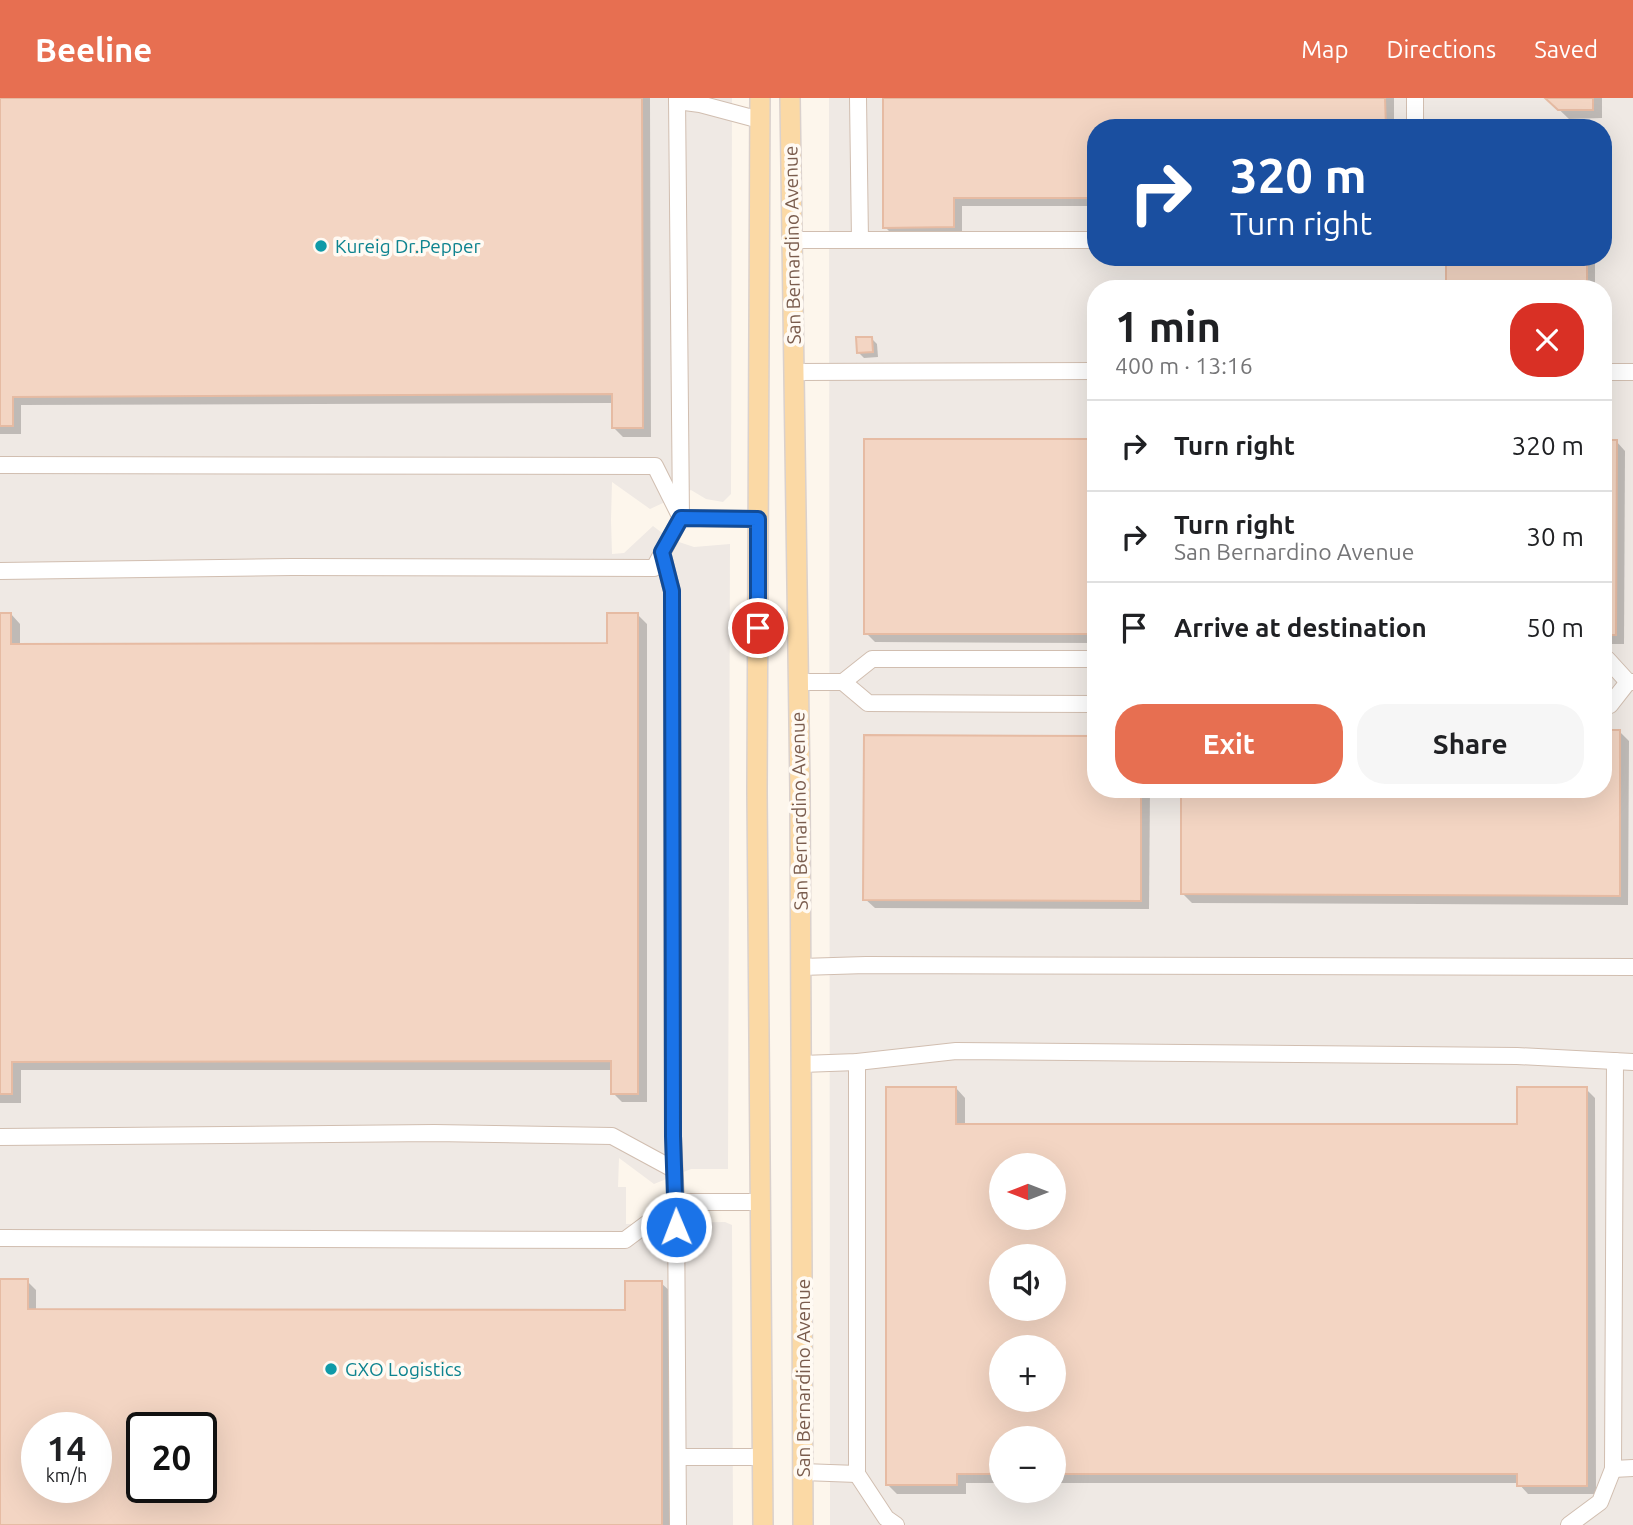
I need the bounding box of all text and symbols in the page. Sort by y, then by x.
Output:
text: Beeline [35,31,152,68]
text: Map [1301,36,1348,63]
text: Directions [1386,36,1496,63]
text: Saved [1534,36,1598,63]
street label: San Bernardino Avenue [779,146,805,344]
icon: right [1115,147,1206,238]
text: 320 m [1230,147,1367,202]
text: Turn right [1230,205,1372,241]
place label: Kureig Dr.Pepper [335,235,481,257]
marker: Kureig Dr.Pepper [313,238,329,254]
text: 1 min [1115,303,1221,350]
button: close [1510,303,1584,377]
text: 400 m · 13:16 [1115,353,1253,378]
icon: right [1115,427,1153,465]
text: Turn right [1174,431,1295,460]
text: 320 m [1512,431,1584,460]
text: Turn right [1174,510,1295,539]
icon: right [1115,518,1153,556]
text: 30 m [1526,522,1584,551]
text: San Bernardino Avenue [1174,539,1414,564]
pin [728,598,788,658]
icon: arrive [739,609,777,647]
icon: arrive [1115,609,1153,647]
text: Arrive at destination [1174,613,1427,642]
text: 50 m [1526,613,1584,642]
button: Exit [1115,704,1343,784]
button: Share [1357,704,1584,784]
street label: San Bernardino Avenue [786,712,812,910]
north arrow [989,1153,1066,1230]
map controls [989,1153,1066,1503]
position arrow [639,1190,713,1264]
button: sound [989,1244,1066,1321]
street label: San Bernardino Avenue [792,1279,814,1477]
button: + [989,1335,1066,1412]
place label: GXO Logistics [345,1358,462,1380]
marker: GXO Logistics [323,1361,339,1377]
speed limit sign: 20 [126,1412,217,1503]
button: − [989,1426,1066,1503]
text: 14 [47,1428,86,1468]
text: km/h [46,1465,87,1485]

